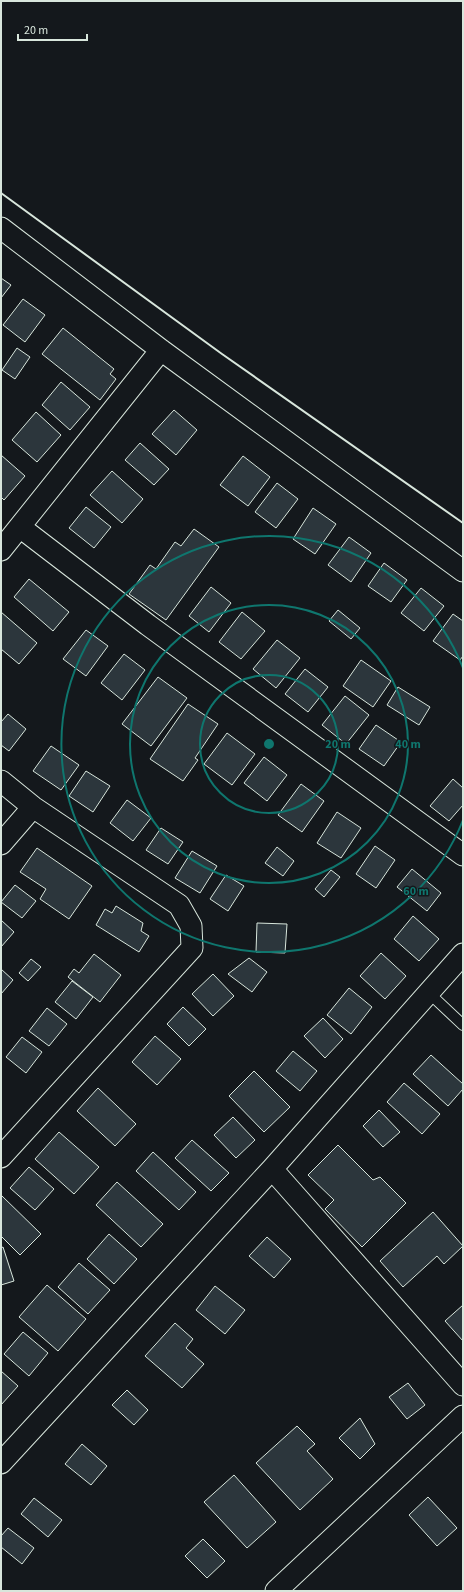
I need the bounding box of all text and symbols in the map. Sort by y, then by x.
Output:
scale bar [18,16,87,42]
text: 20 m [24,22,48,39]
text: 20 m [325,736,351,753]
text: 40 m [395,736,421,753]
centre of rings [262,737,276,751]
text: 60 m [403,883,429,900]

